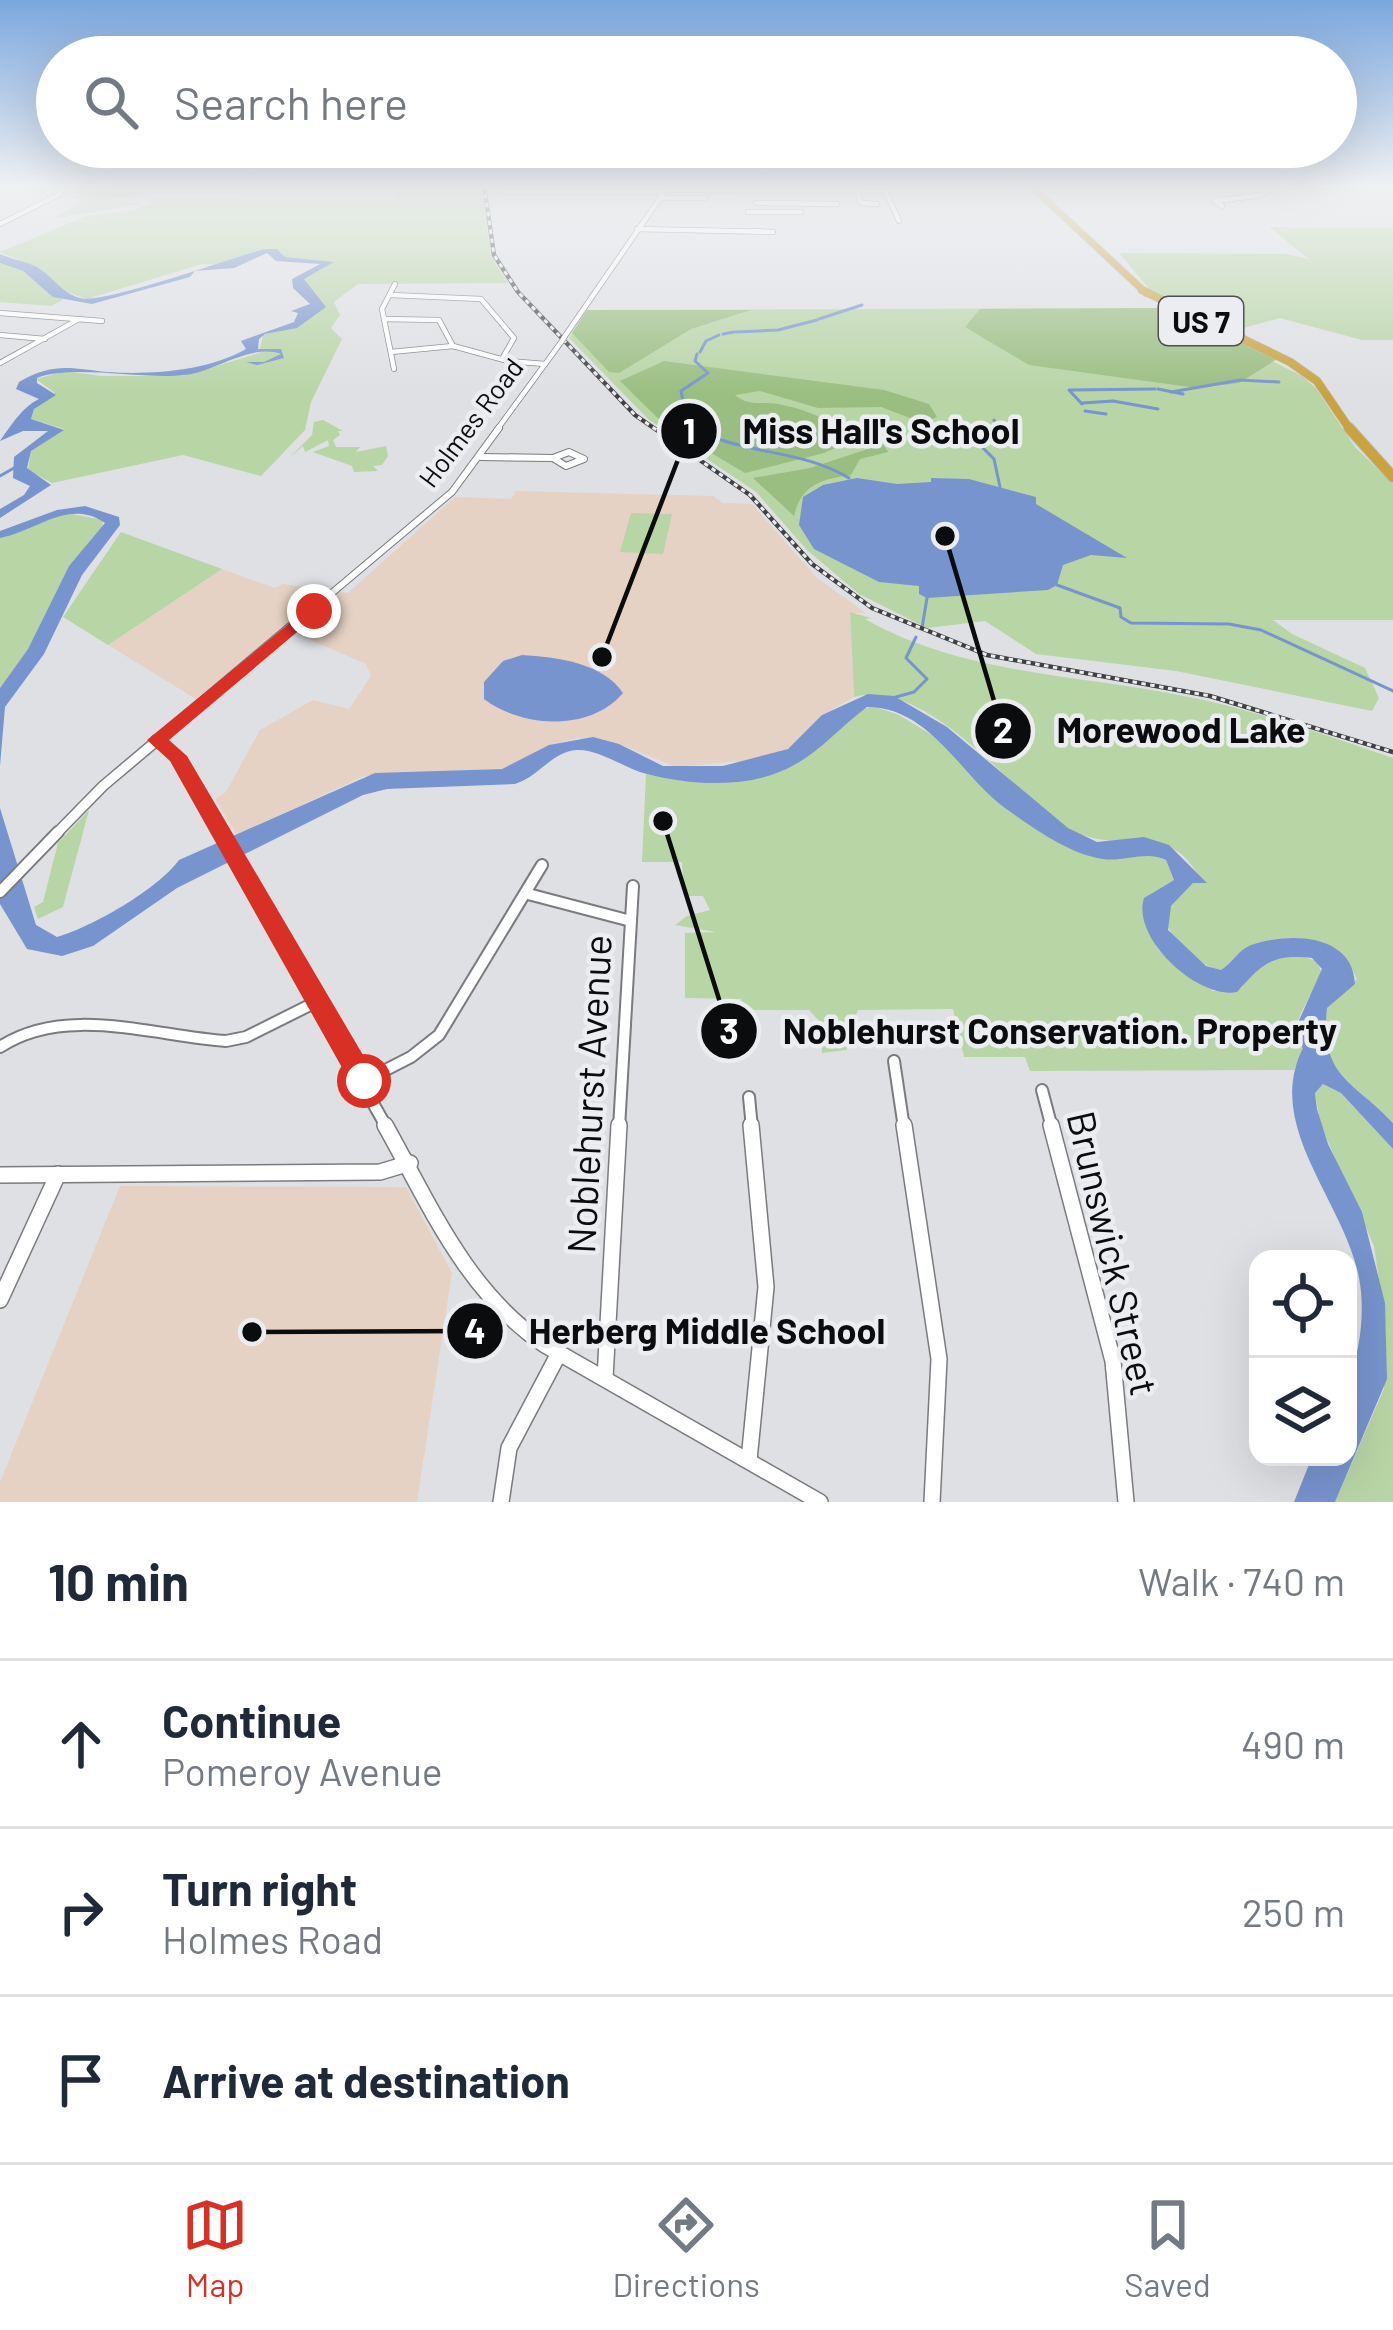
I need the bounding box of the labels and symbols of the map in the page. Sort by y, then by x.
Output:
road number: US 7 [1159,297,1243,345]
street label: Holmes Road [411,351,529,493]
callout: Miss Hall's School [659,395,1044,467]
text: 1 [683,408,695,451]
text: Miss Hall's School [743,408,1019,451]
route end [287,584,341,638]
callout: Morewood Lake [973,695,1330,767]
text: 2 [993,707,1013,750]
text: Morewood Lake [1056,707,1306,750]
street label: Noblehurst Avenue [556,933,620,1255]
callout: Noblehurst Conservation. Property [699,995,1361,1067]
text: 3 [719,1008,739,1051]
text: Noblehurst Conservation. Property [783,1008,1337,1051]
route start [337,1054,391,1108]
street label: Brunswick Street [1058,1106,1170,1400]
callout: Herberg Middle School [445,1295,909,1367]
text: 4 [464,1308,486,1351]
text: Herberg Middle School [529,1308,885,1351]

